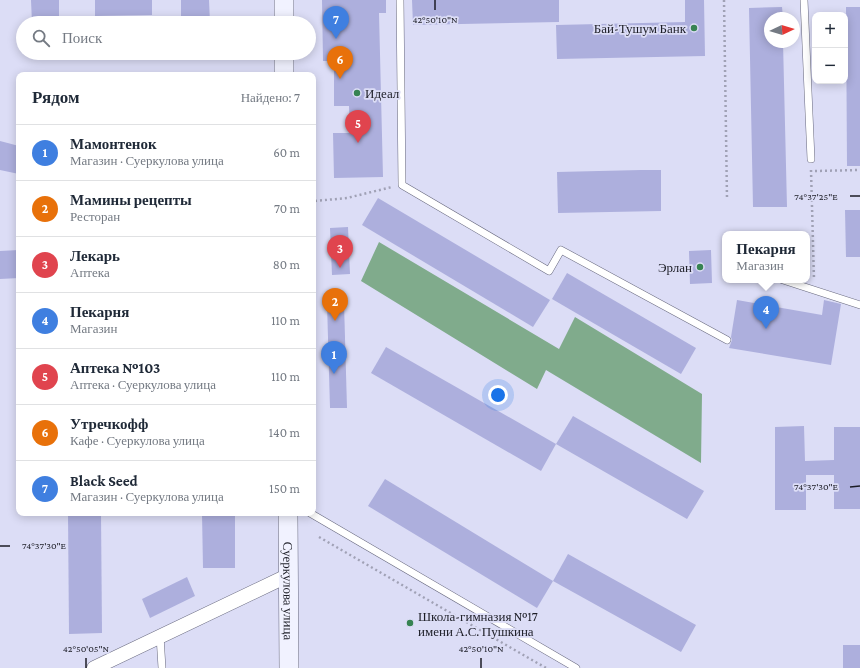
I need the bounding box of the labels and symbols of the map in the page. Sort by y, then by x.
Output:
pin: 7 [323,6,349,39]
north arrow [764,12,800,48]
text: 42°50'10"N [412,14,458,25]
place label: Бай-Тушум Банк [594,21,687,36]
marker: Бай-Тушум Банк [689,23,699,33]
pin: 6 [327,46,353,79]
place label: Идеал [365,86,400,101]
marker: Идеал [352,88,362,98]
pin: 5 [345,110,371,143]
text: 74°37'25"E [794,191,838,202]
pin: 3 [327,235,353,268]
place label: Эрлан [658,260,692,275]
marker: Эрлан [695,262,705,272]
pin: 2 [322,288,348,321]
pin: 4 [753,296,779,329]
pin: 1 [321,341,347,374]
your location [488,385,508,405]
text: 74°37'30"E [794,481,839,492]
text: 74°37'30"E [22,540,67,551]
street label: Суеркулова улица [281,542,296,640]
place label: Школа-гимназия №17 имени А.С. Пушкина [418,609,538,639]
marker: Школа-гимназия №17 имени А.С. Пушкина [405,618,415,628]
text: 42°50'05"N [63,643,110,654]
text: 42°50'10"N [458,643,504,654]

